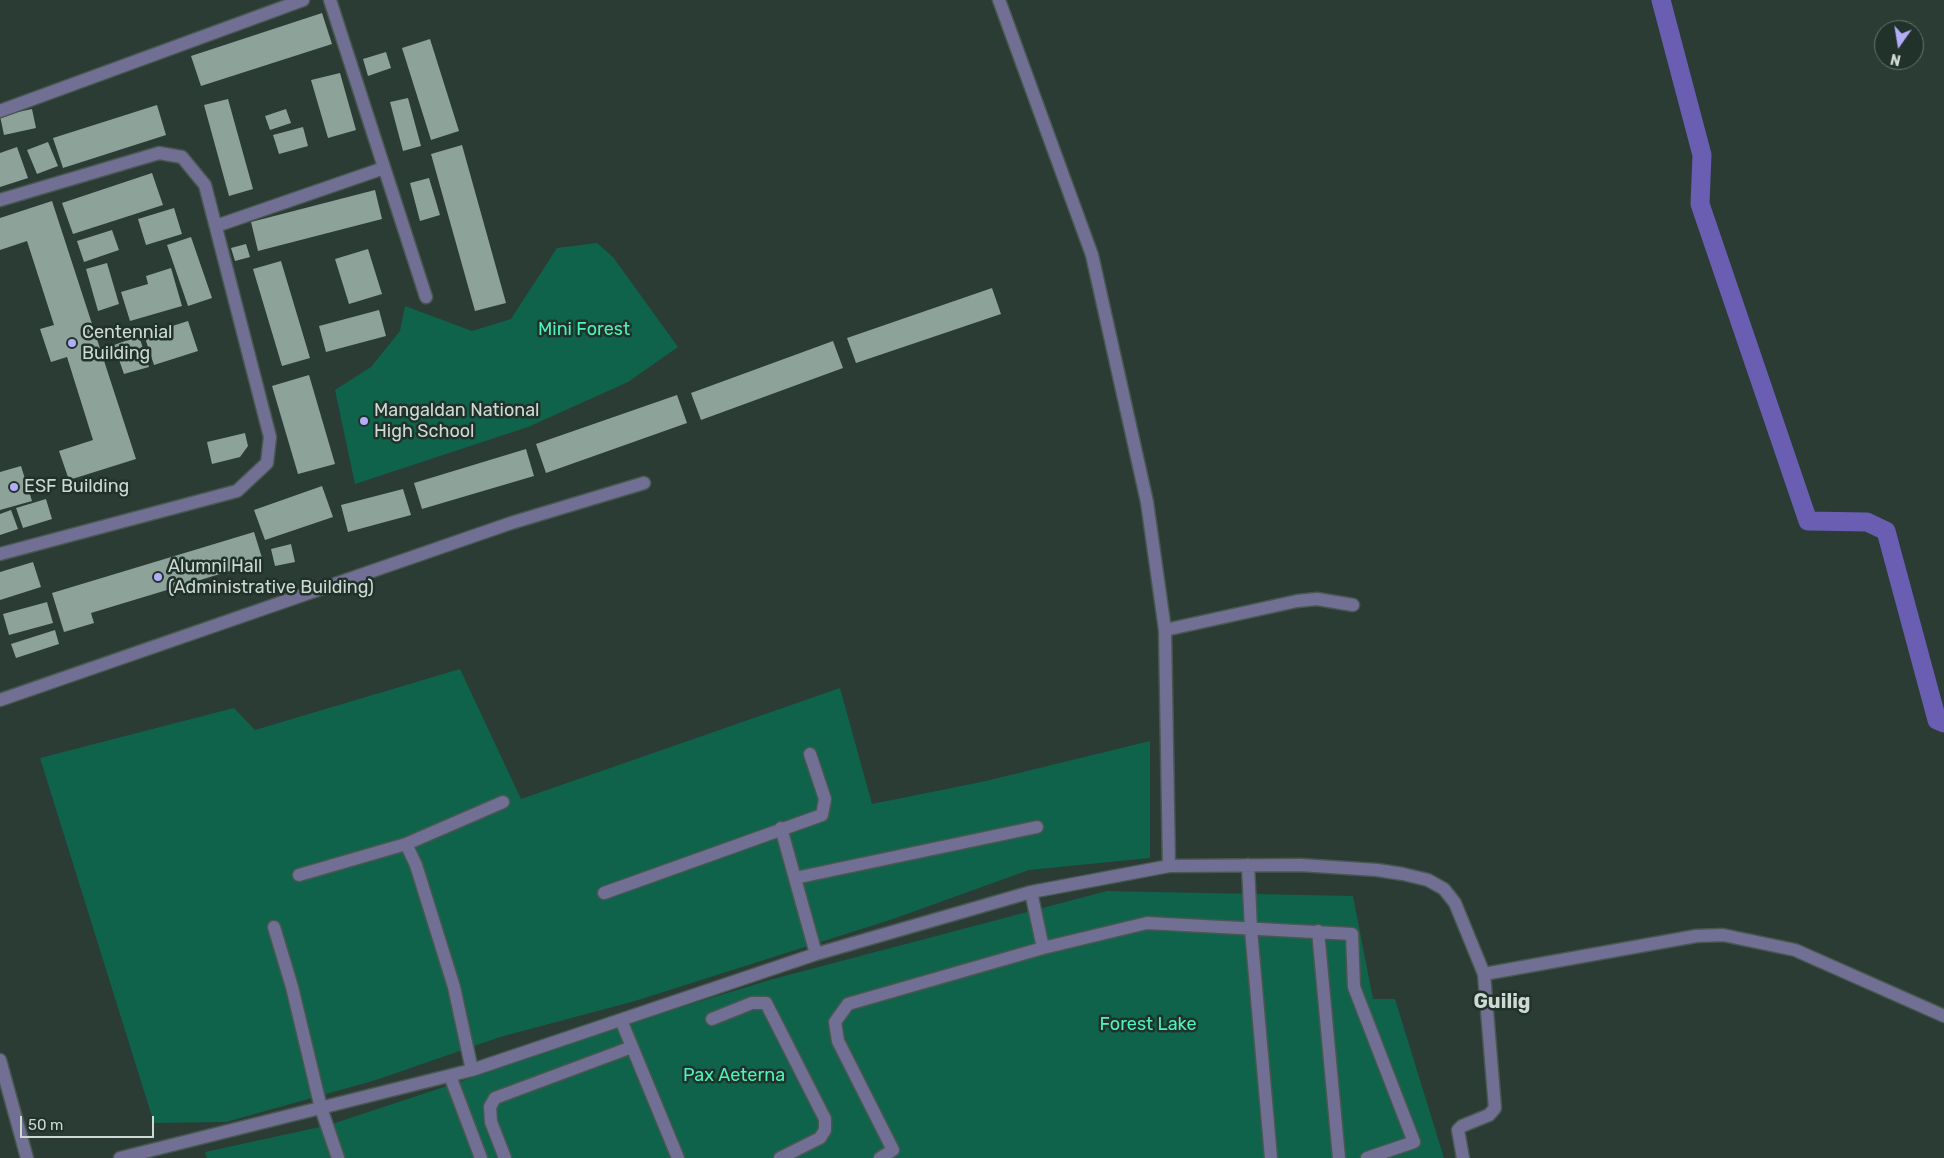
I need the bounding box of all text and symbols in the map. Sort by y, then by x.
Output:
north arrow [1874,20,1924,70]
text: N [1889,50,1903,69]
park label: Mini Forest [538,319,630,341]
place label: Centennial Building [82,322,172,364]
marker: Centennial Building [66,337,78,349]
place label: Mangaldan National High School [374,400,539,442]
marker: Mangaldan National High School [358,415,370,427]
place label: ESF Building [24,476,129,498]
marker: ESF Building [8,481,20,493]
place label: Alumni Hall (Administrative Building) [168,556,374,598]
marker: Alumni Hall (Administrative Building) [152,571,164,583]
district label: Guilig [1473,990,1531,1014]
park label: Forest Lake [1100,1014,1196,1036]
park label: Pax Aeterna [683,1065,785,1087]
scale bar [22,1106,156,1138]
text: 50 m [28,1116,63,1134]

